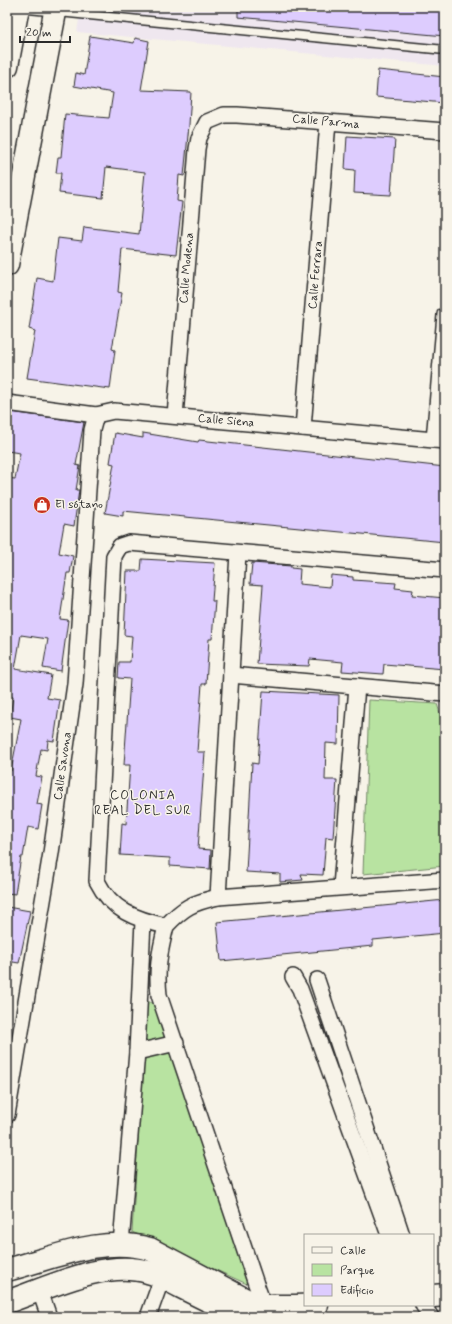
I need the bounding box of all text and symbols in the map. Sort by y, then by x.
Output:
scale bar [20,18,70,44]
text: 20 m [26,25,52,41]
street label: Calle Parma [292,111,360,133]
street label: Calle Modena [176,232,198,304]
street label: Calle Ferrara [305,240,327,310]
street label: Calle Siena [197,411,255,431]
shop icon: El sótano [32,495,52,515]
place label: El sótano [55,497,103,513]
street label: Calle Savona [50,731,76,801]
district label: COLONIA REAL DEL SUR [94,787,192,819]
legend [304,1234,434,1306]
text: Calle [340,1243,366,1259]
text: Parque [340,1263,375,1279]
text: Edificio [340,1283,374,1299]

